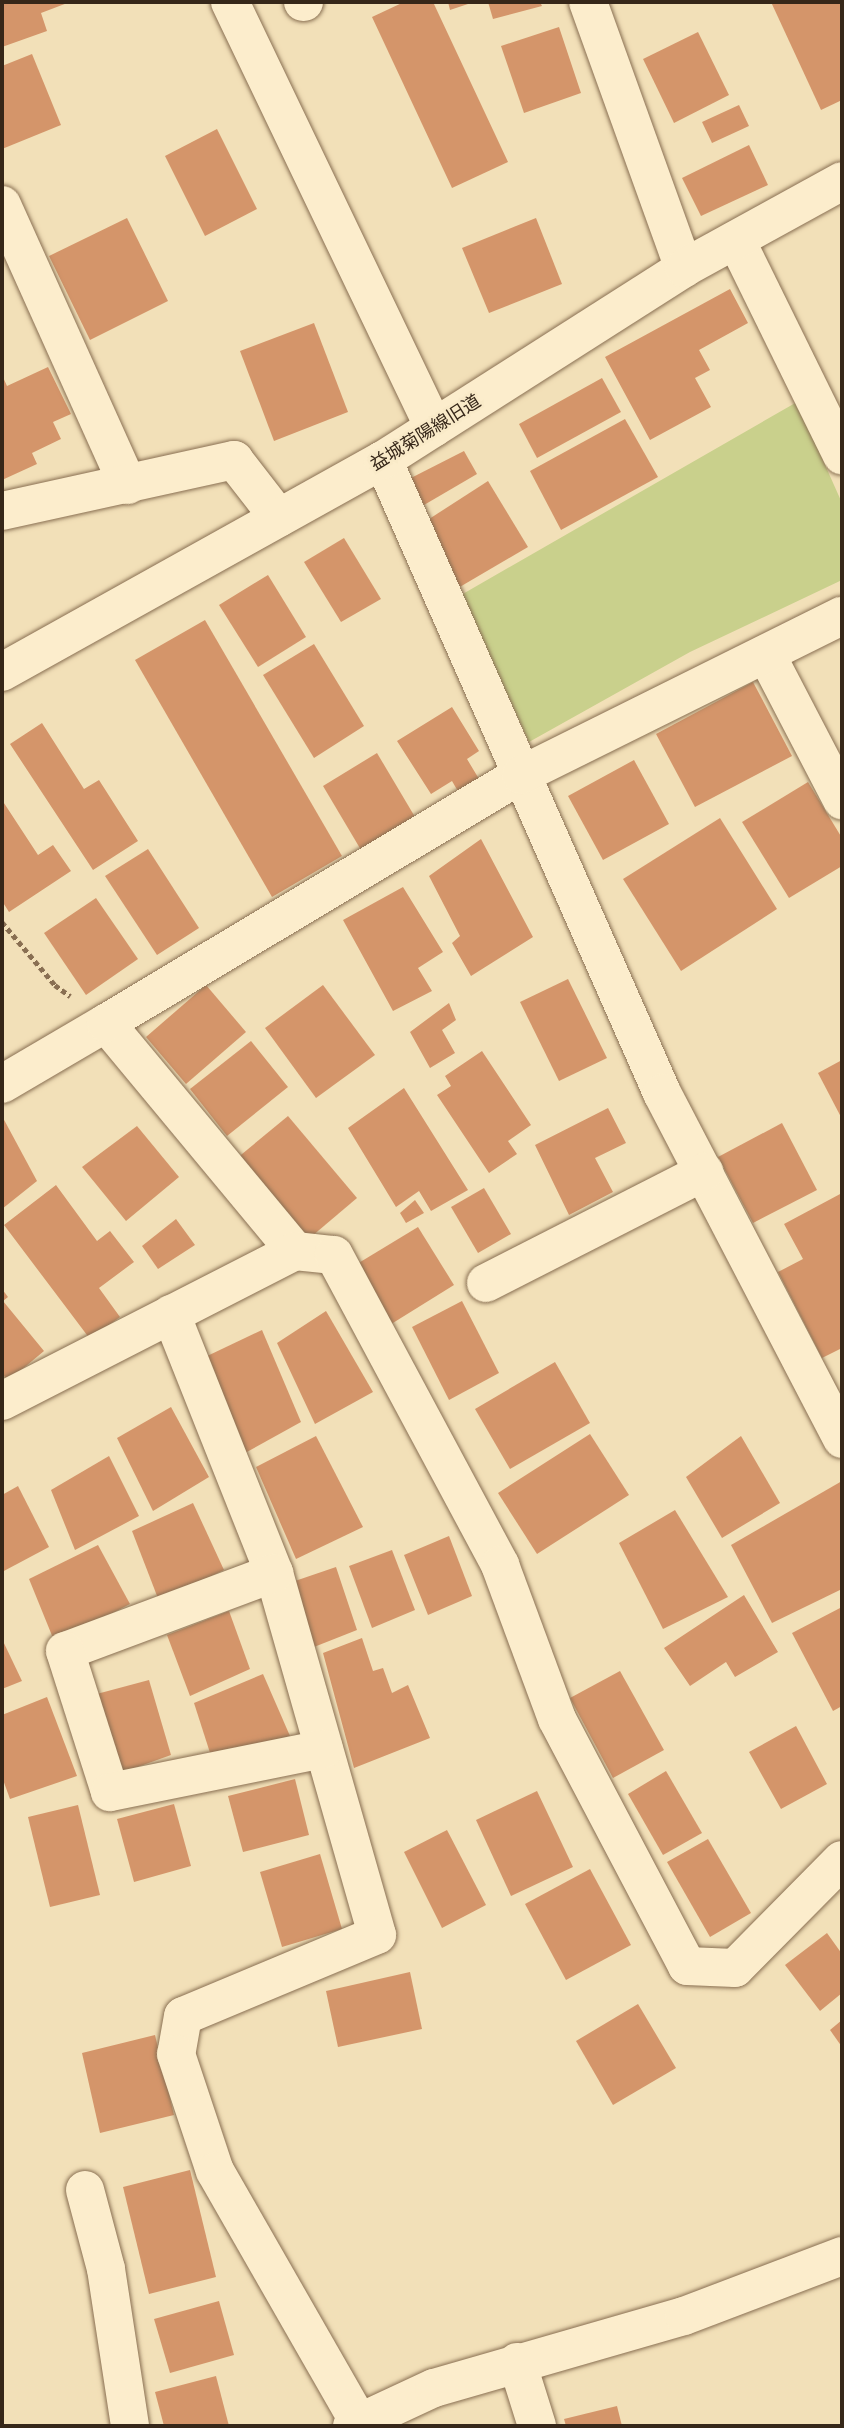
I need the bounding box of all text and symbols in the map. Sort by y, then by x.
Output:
street label: 益城菊陽線旧道 [366,389,484,475]

